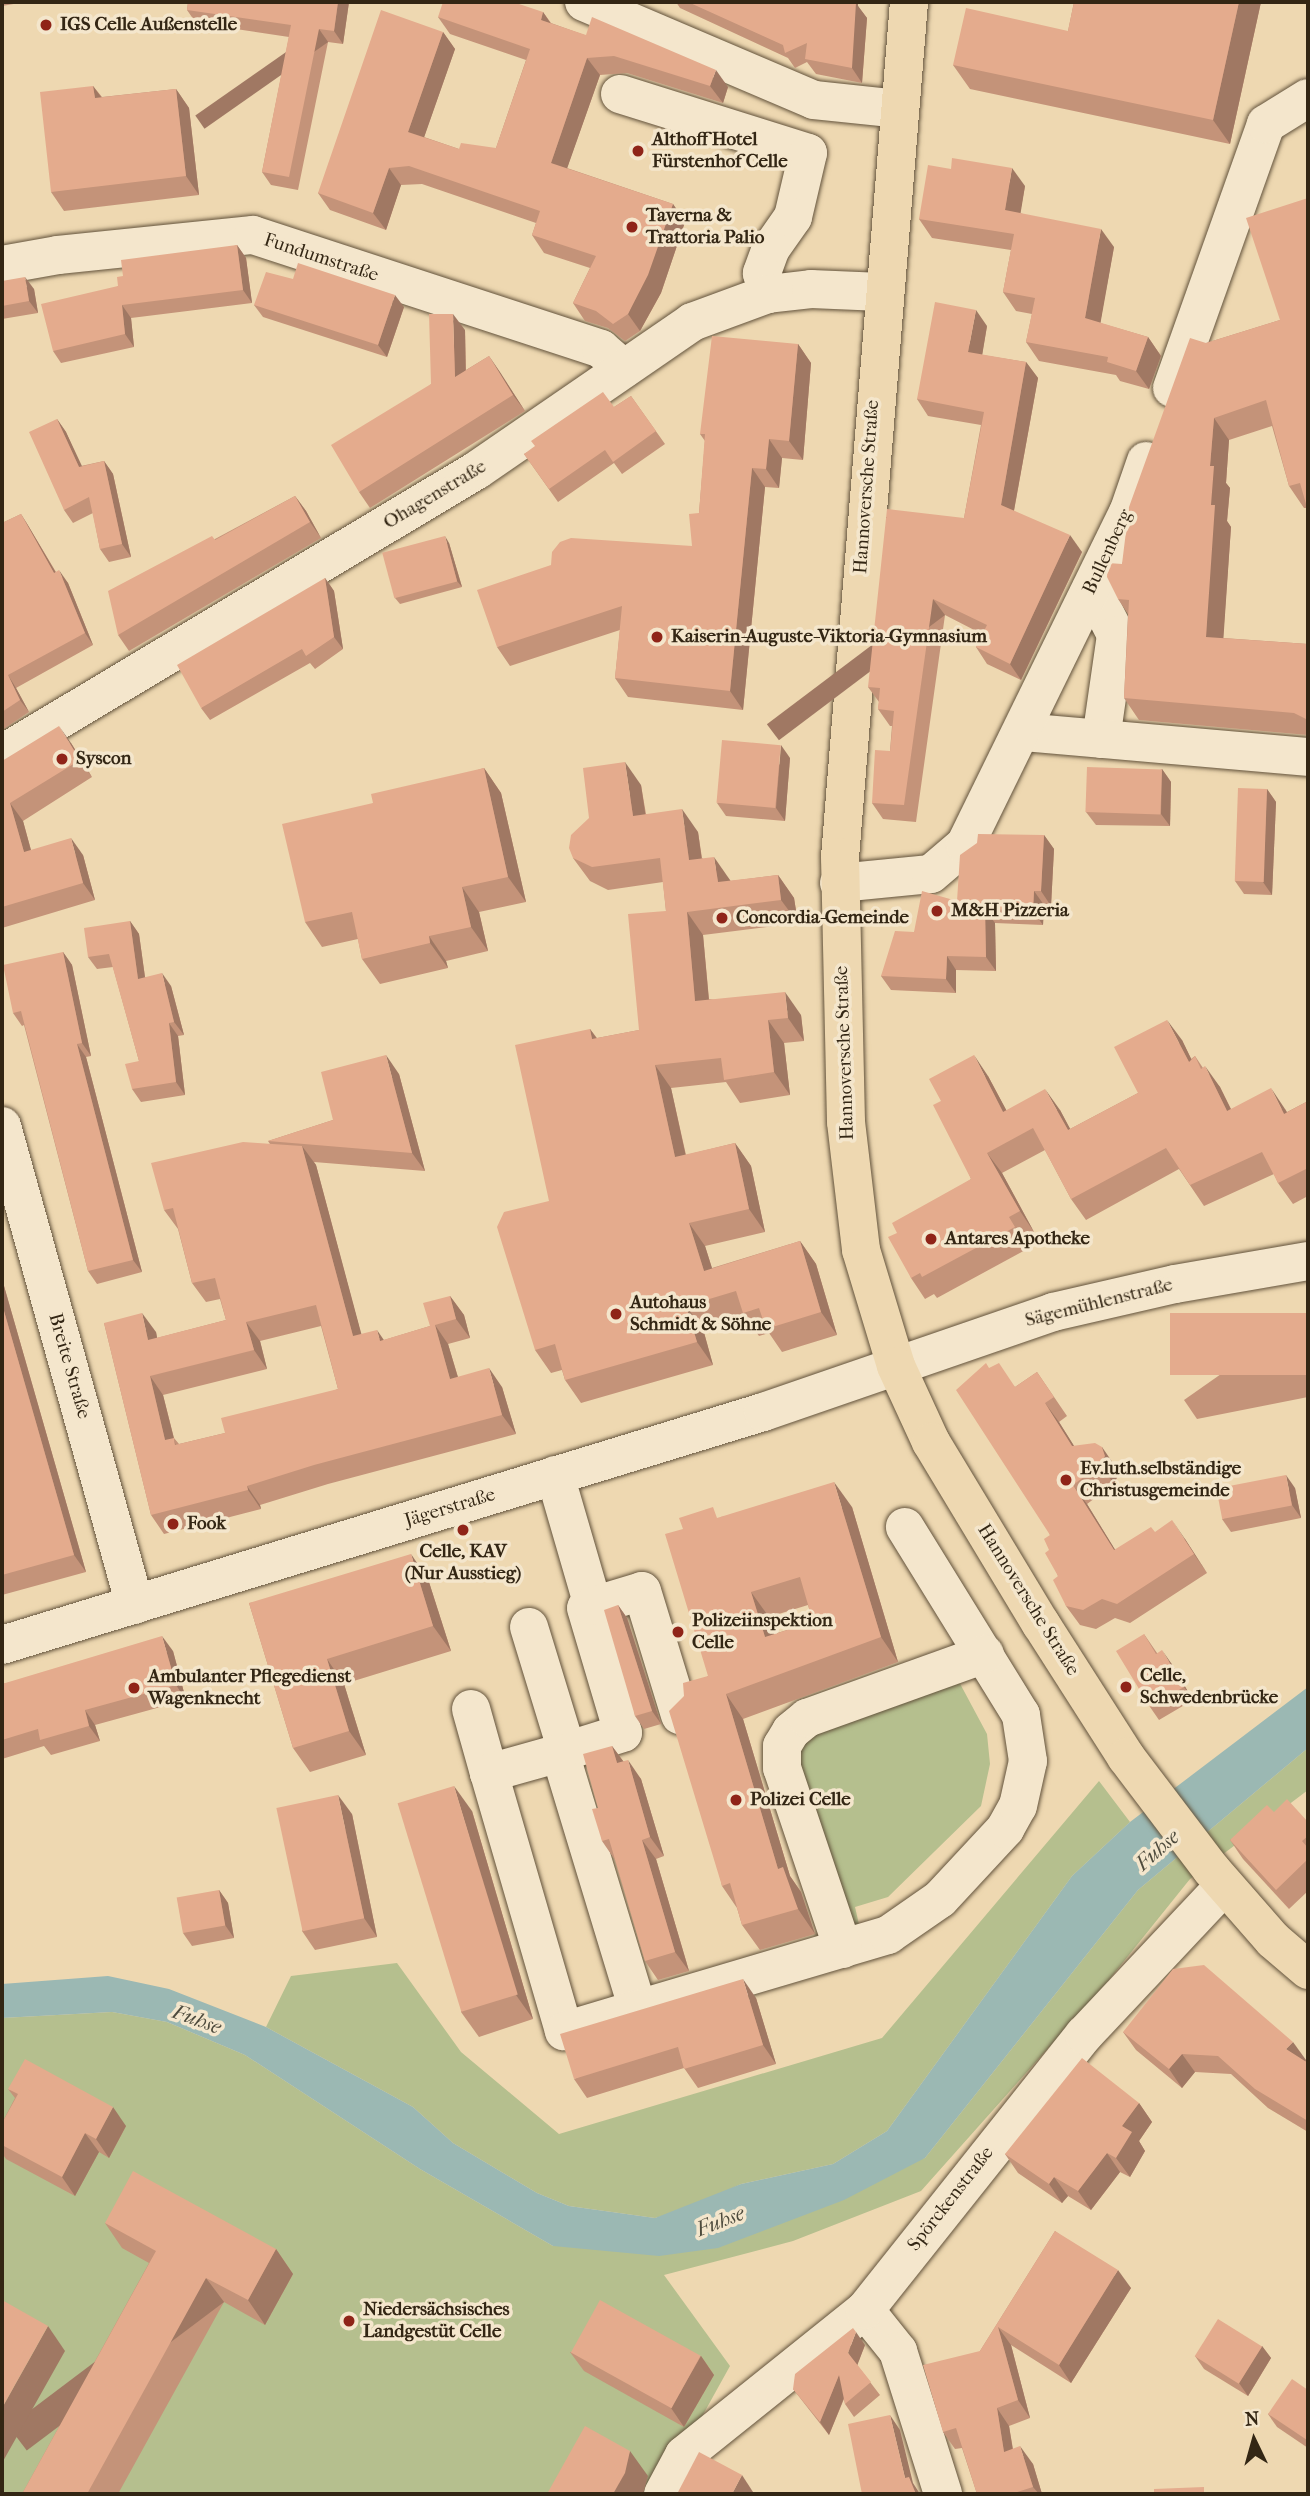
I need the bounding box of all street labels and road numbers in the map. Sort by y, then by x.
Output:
street label: Fundumstraße [261,229,381,287]
street label: Hannoversche Straße [850,399,884,575]
street label: Ohagenstraße [380,455,490,535]
street label: Bullenberg [1078,506,1138,598]
street label: Hannoversche Straße [831,965,859,1141]
street label: Sägemühlenstraße [1023,1274,1175,1332]
street label: Breite Straße [43,1311,95,1421]
street label: Jägerstraße [402,1483,498,1533]
street label: Hannoversche Straße [972,1520,1084,1680]
street label: Spörckenstraße [903,2142,999,2256]

